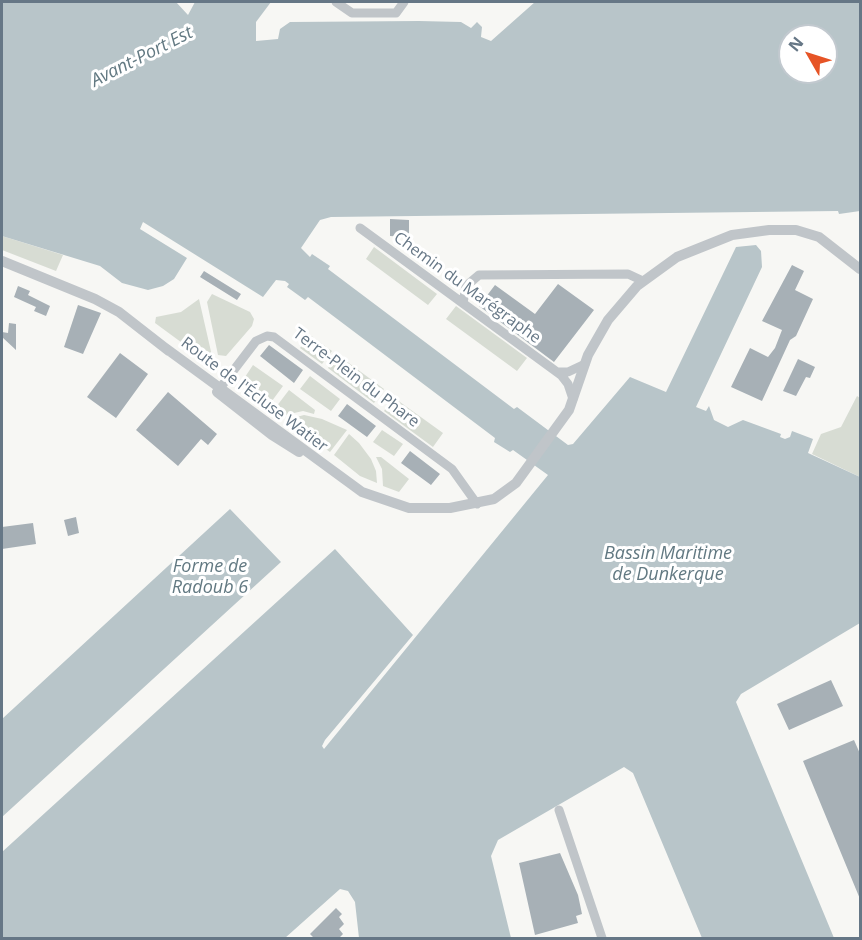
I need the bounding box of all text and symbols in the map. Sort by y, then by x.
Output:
water label: Avant-Port Est [87,22,197,92]
north arrow [778,24,838,84]
text: N [783,32,808,56]
street label: Chemin du Marégraphe [390,228,544,348]
street label: Terre-Plein du Phare [289,324,423,432]
street label: Route de l'Écluse Watier [177,334,331,456]
water label: Bassin Maritime de Dunkerque [604,543,732,586]
water label: Forme de Radoub 6 [172,556,248,598]

